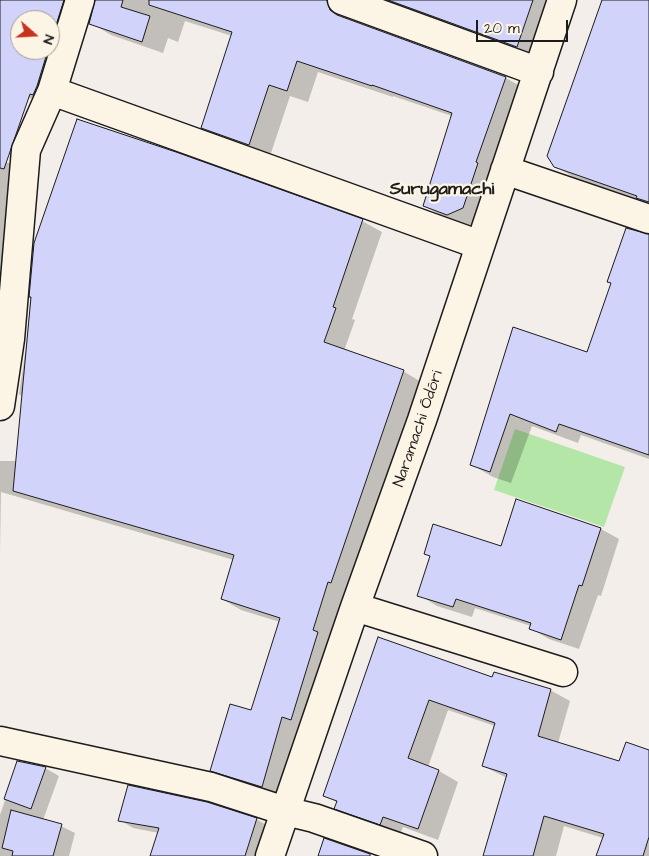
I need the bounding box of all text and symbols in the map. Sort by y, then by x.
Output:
north arrow [10,10,60,60]
scale bar [479,10,572,42]
text: 20 m [484,18,520,39]
text: N [37,32,59,47]
district label: Surugamachi [390,179,494,201]
street label: Naramachi Ōdōri [390,368,448,490]

